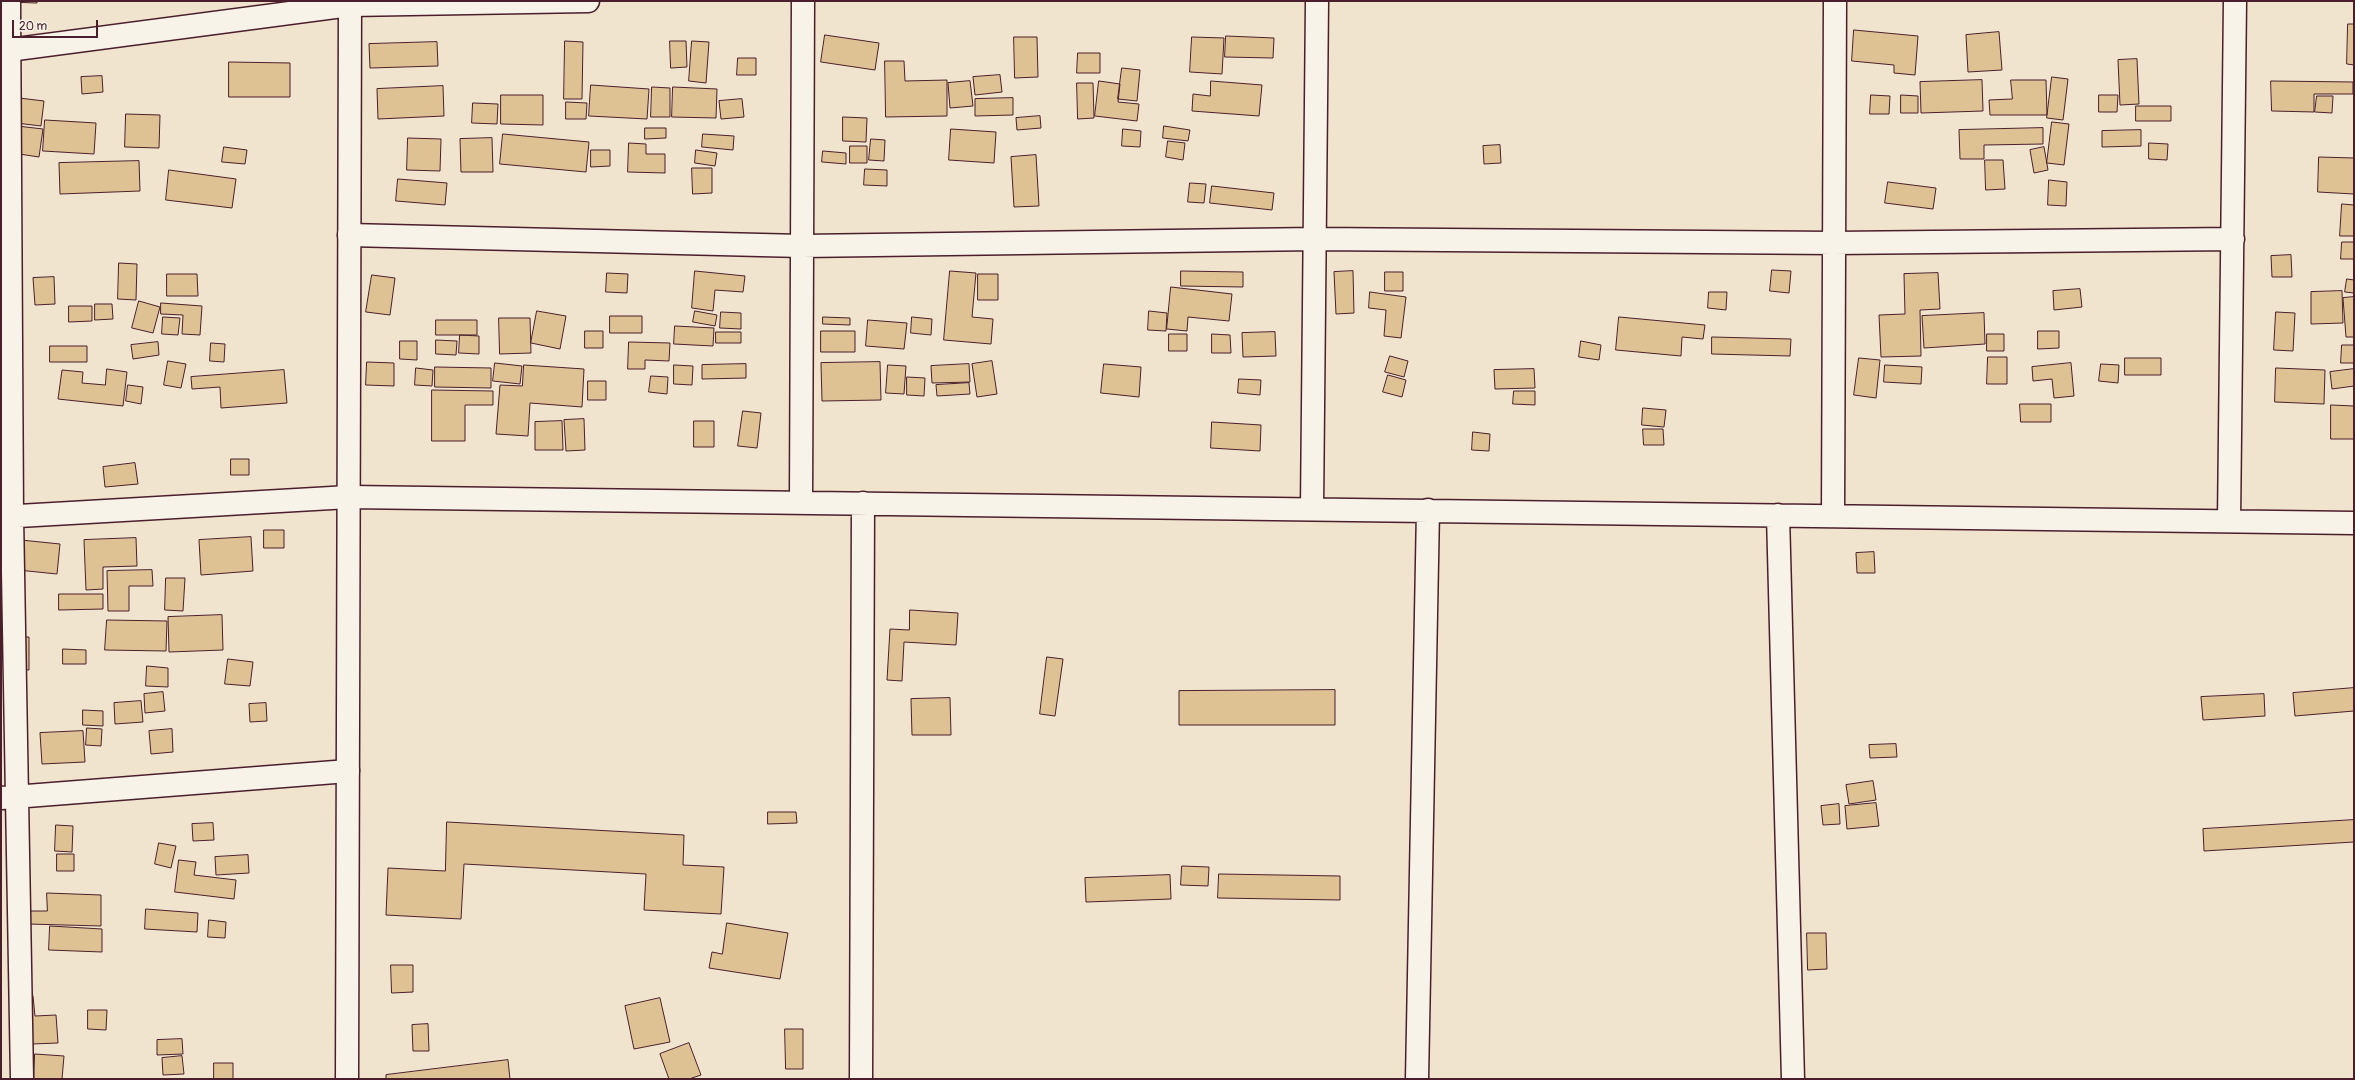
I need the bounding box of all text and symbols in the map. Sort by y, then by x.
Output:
scale bar [14,12,100,38]
text: 20 m [19,19,47,34]

